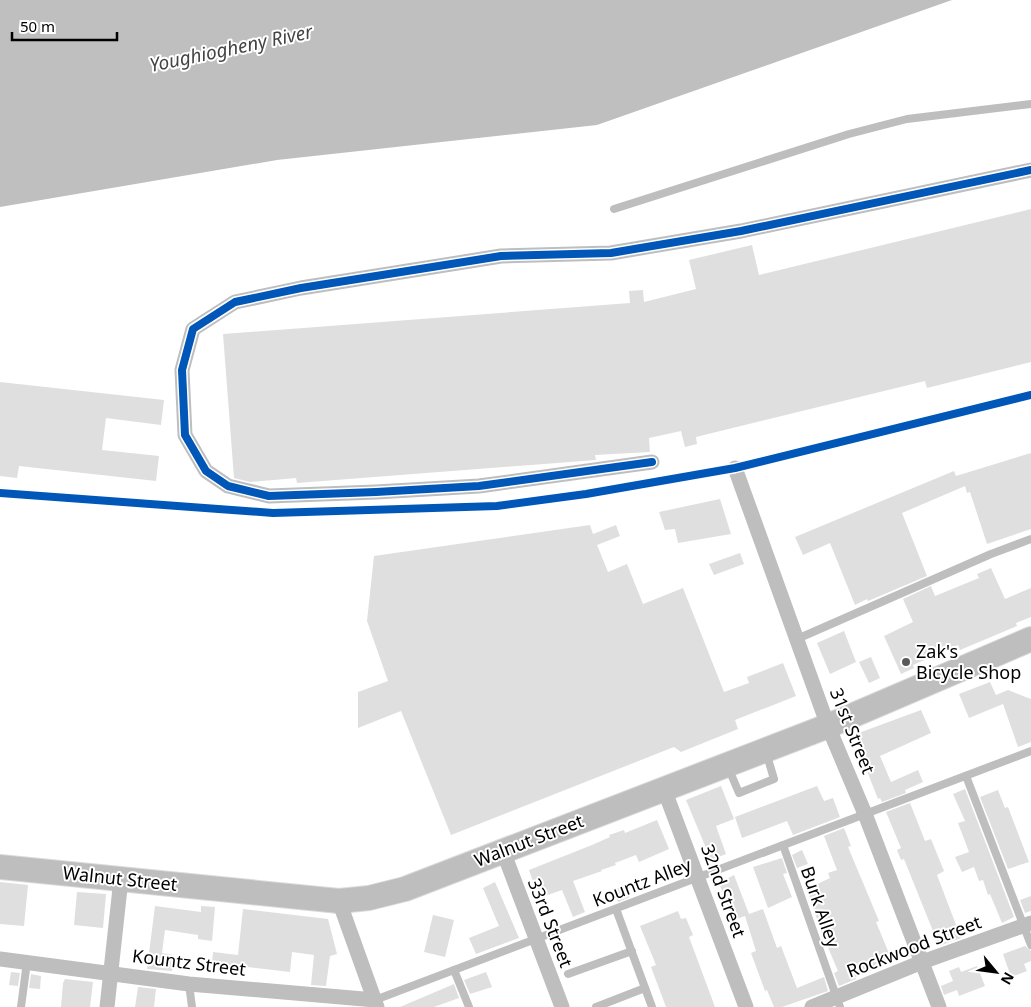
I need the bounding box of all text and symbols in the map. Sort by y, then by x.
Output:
scale bar [12,10,118,42]
text: 50 m [20,16,55,36]
water label: Youghiogheny River [147,18,316,78]
place label: Zak's Bicycle Shop [916,639,1021,684]
marker: Zak's Bicycle Shop [900,656,912,668]
street label: 31st Street [825,684,881,778]
street label: Walnut Street [471,808,587,872]
street label: 32nd Street [696,841,752,941]
street label: Kountz Alley [589,852,695,912]
street label: Walnut Street [62,860,179,896]
street label: Burk Alley [796,863,846,951]
street label: 33rd Street [523,875,579,971]
street label: Rockwood Street [843,909,985,983]
street label: Kountz Street [131,943,248,981]
north arrow [971,947,1021,997]
text: N [997,969,1019,988]

